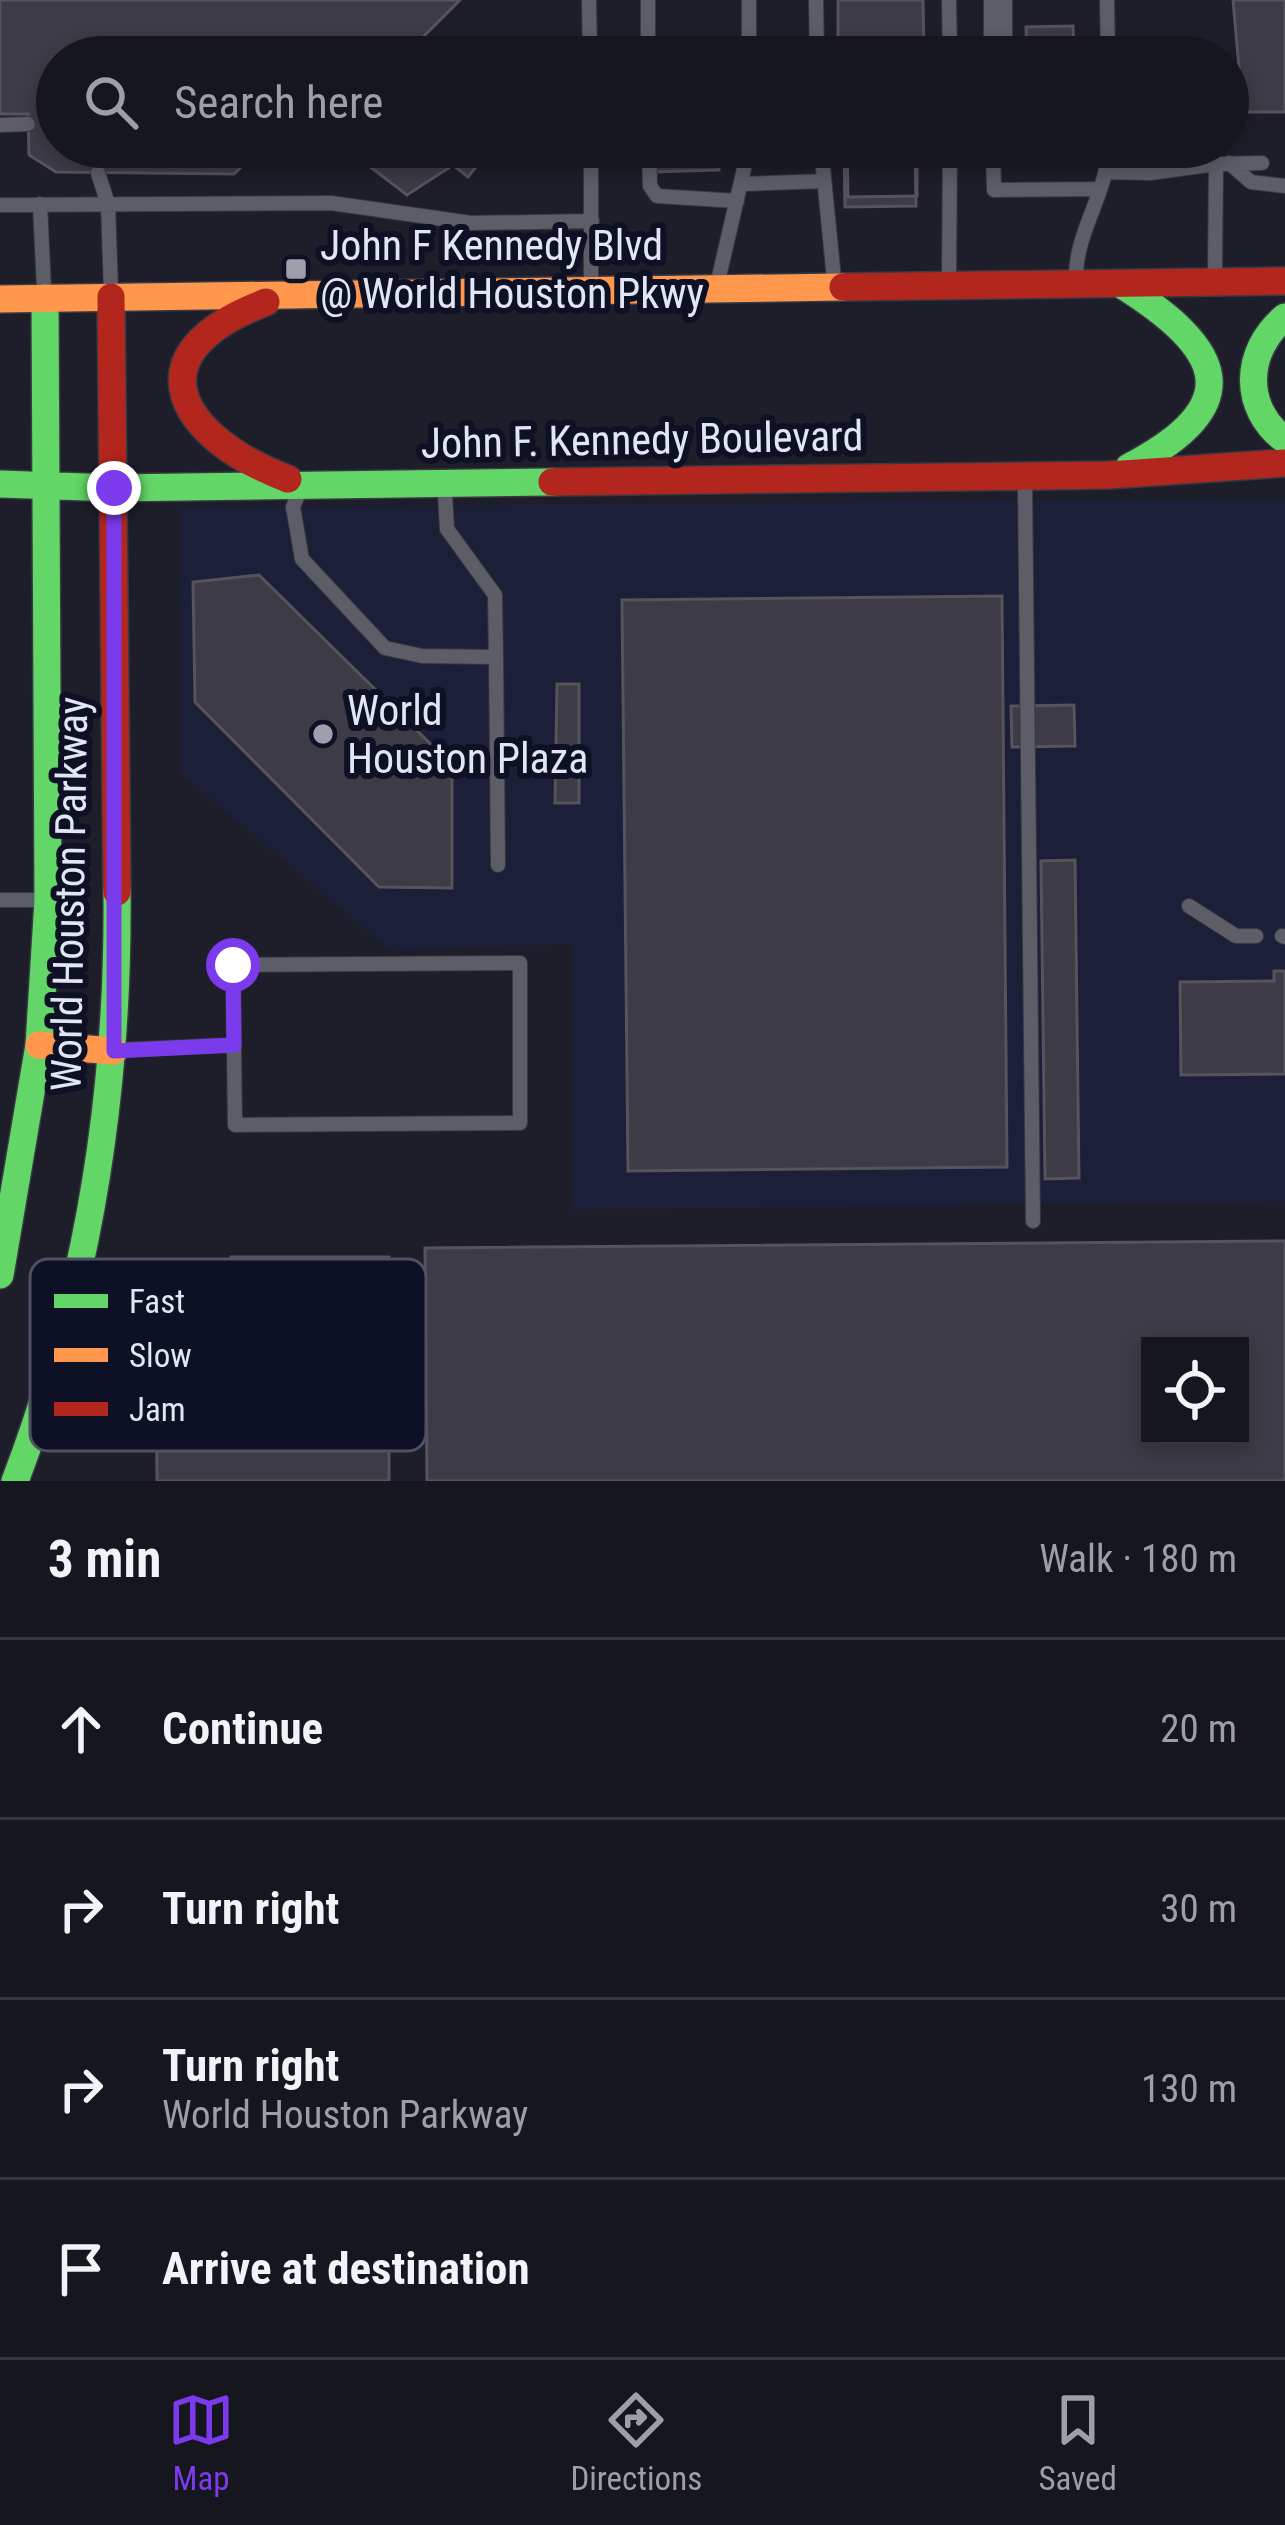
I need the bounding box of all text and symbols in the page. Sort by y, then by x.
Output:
search box [36,36,1249,168]
icon: search [78,69,144,135]
text: Search here [174,76,383,129]
place label: John F Kennedy Blvd @ World Houston Pkwy [320,221,704,318]
marker: John F Kennedy Blvd @ World Houston Pkwy [283,256,309,282]
street label: John F. Kennedy Boulevard [420,411,864,468]
route end [87,461,141,515]
place label: World Houston Plaza [347,686,588,783]
street label: World Houston Parkway [42,696,97,1092]
marker: World Houston Plaza [310,721,336,747]
route start [206,938,260,992]
legend [30,1259,426,1451]
text: Fast [129,1282,185,1321]
text: Slow [129,1336,192,1375]
map controls [1141,1337,1249,1445]
button: locate [1141,1337,1249,1445]
text: Jam [129,1390,186,1429]
text: 3 min [48,1530,161,1589]
text: Walk · 180 m [1039,1536,1237,1582]
icon: ahead [48,1696,114,1762]
text: Continue [162,1702,323,1755]
text: 20 m [1160,1706,1237,1752]
icon: right [48,1876,114,1942]
text: Turn right [162,1882,339,1935]
text: 30 m [1160,1886,1237,1932]
text: Turn right [162,2039,339,2092]
icon: right [48,2056,114,2122]
text: 130 m [1141,2066,1237,2112]
text: World Houston Parkway [162,2092,528,2138]
icon: arrive [48,2236,114,2302]
text: Arrive at destination [162,2242,530,2295]
tab: Map [168,2387,234,2498]
tab: Directions [570,2387,702,2498]
tab: Saved [1038,2387,1117,2498]

